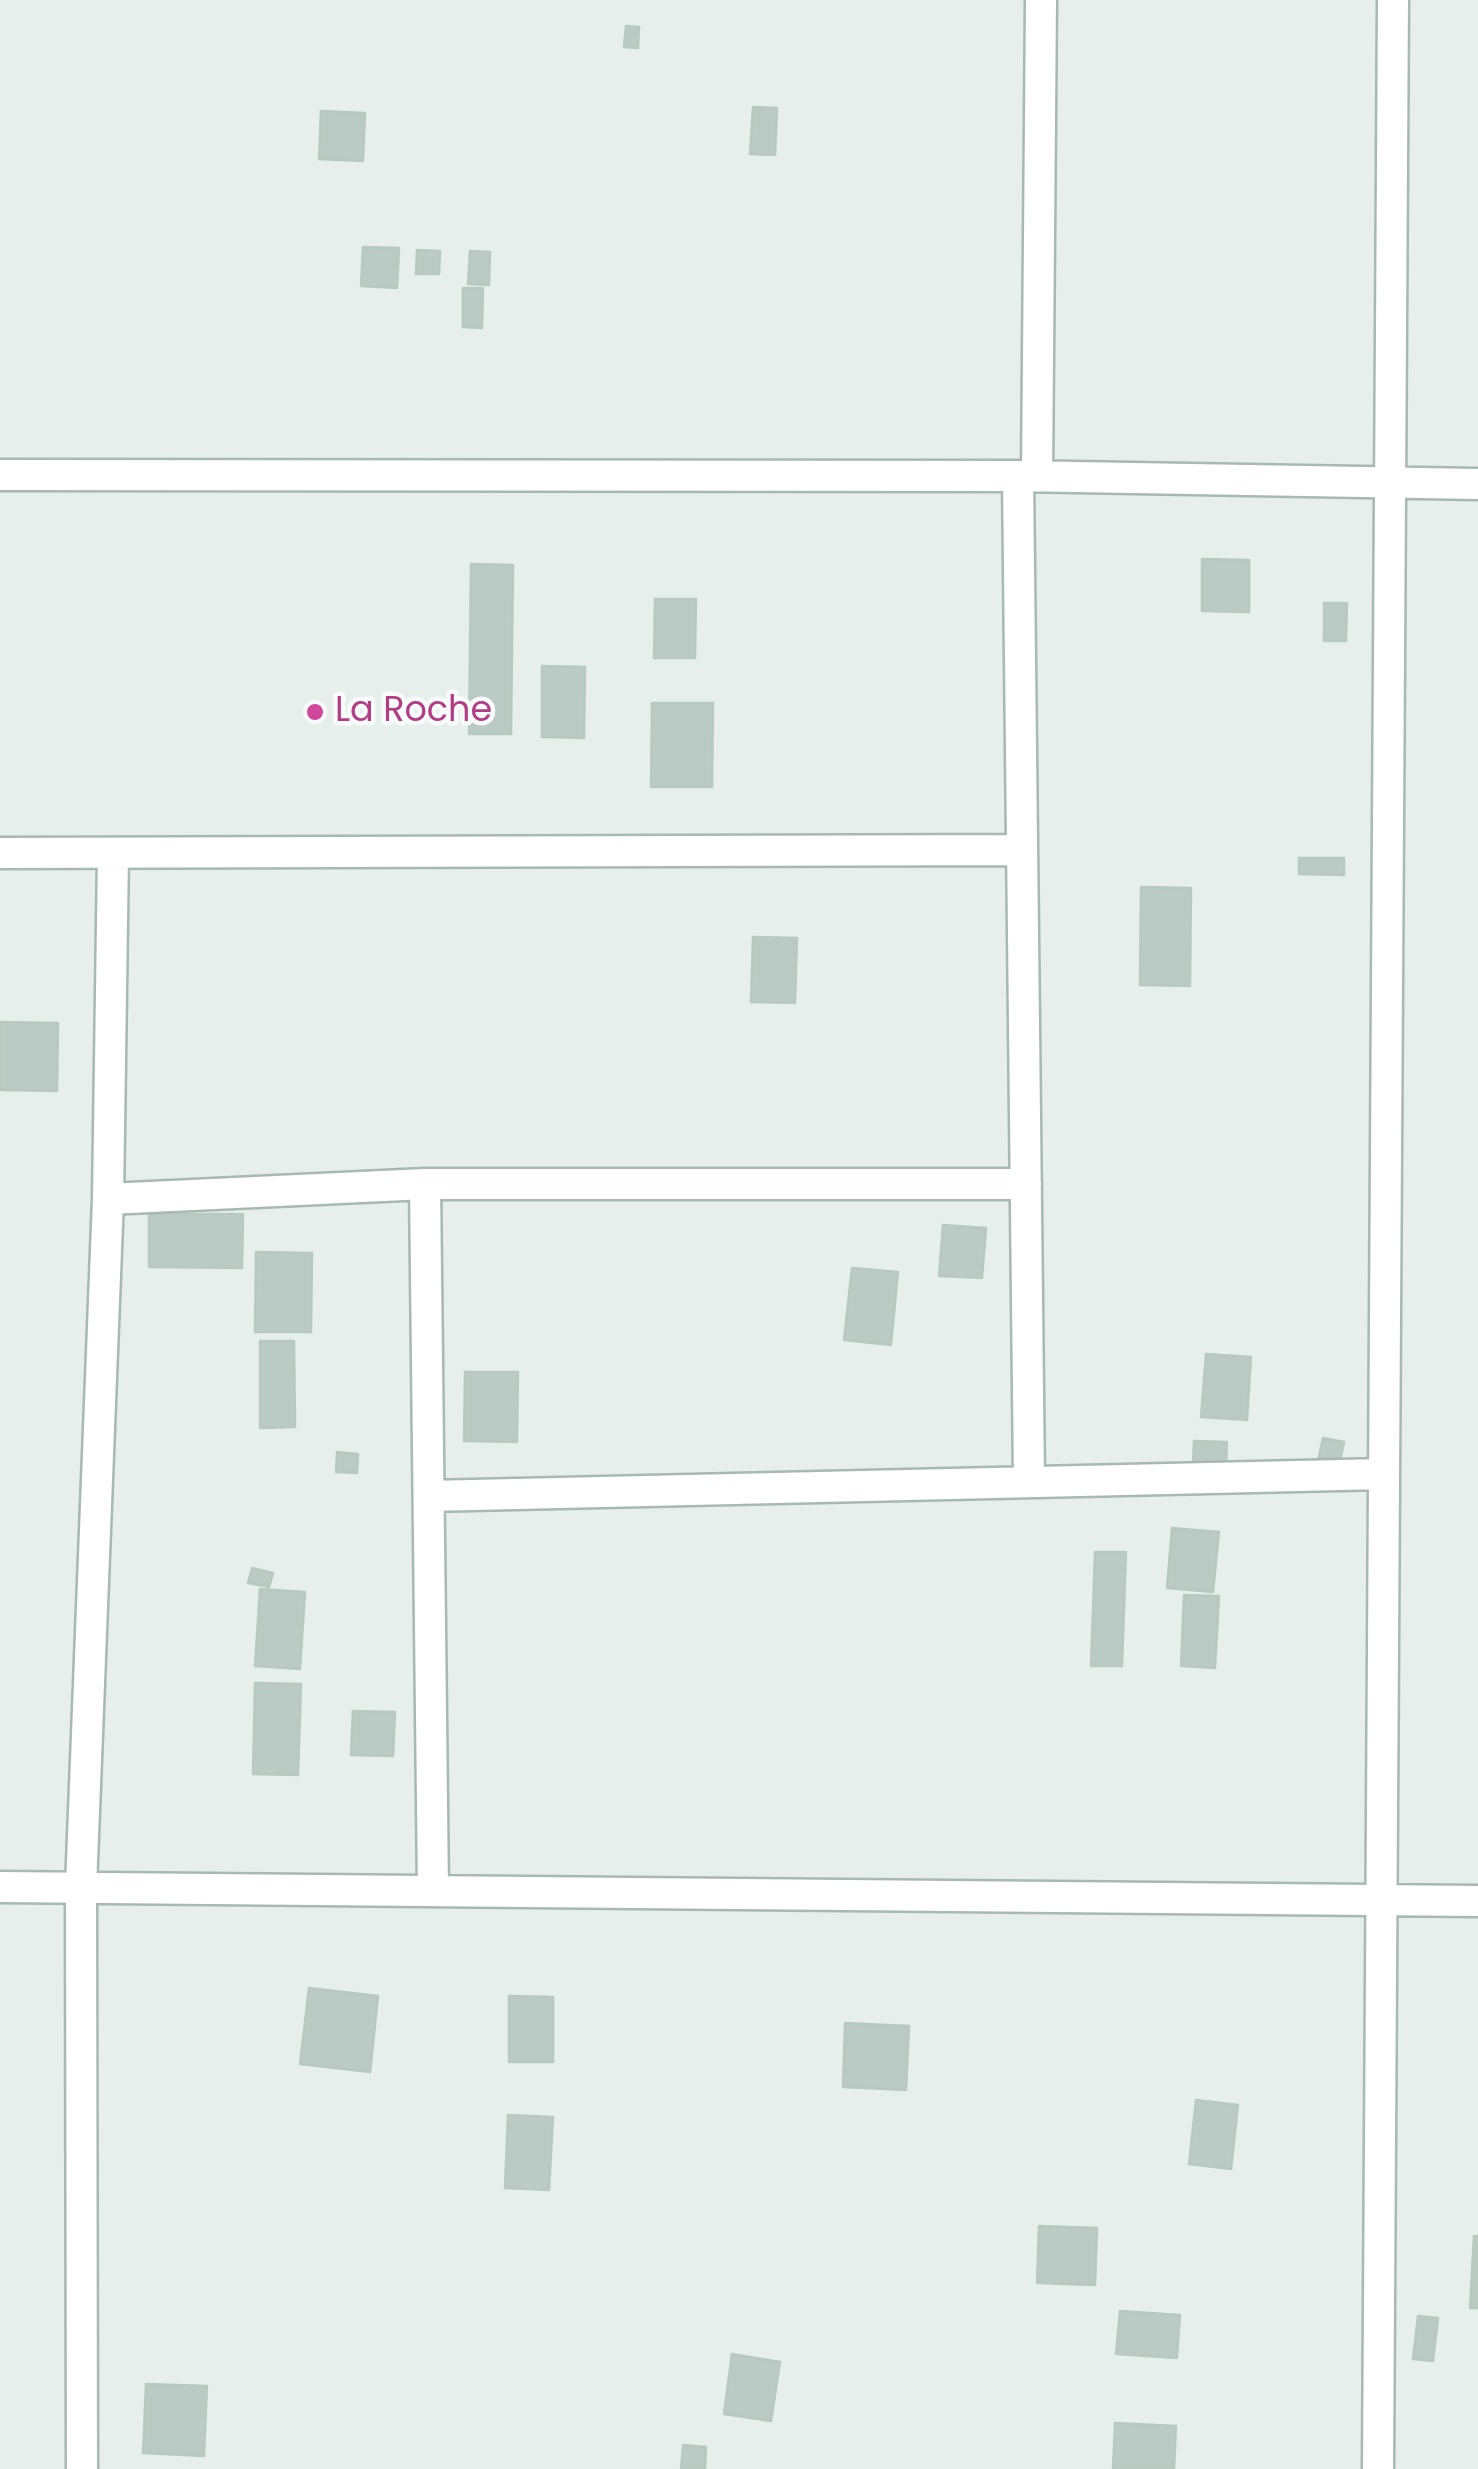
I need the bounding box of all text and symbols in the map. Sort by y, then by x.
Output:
place label: La Roche [335,691,492,733]
marker: La Roche [304,701,326,723]

